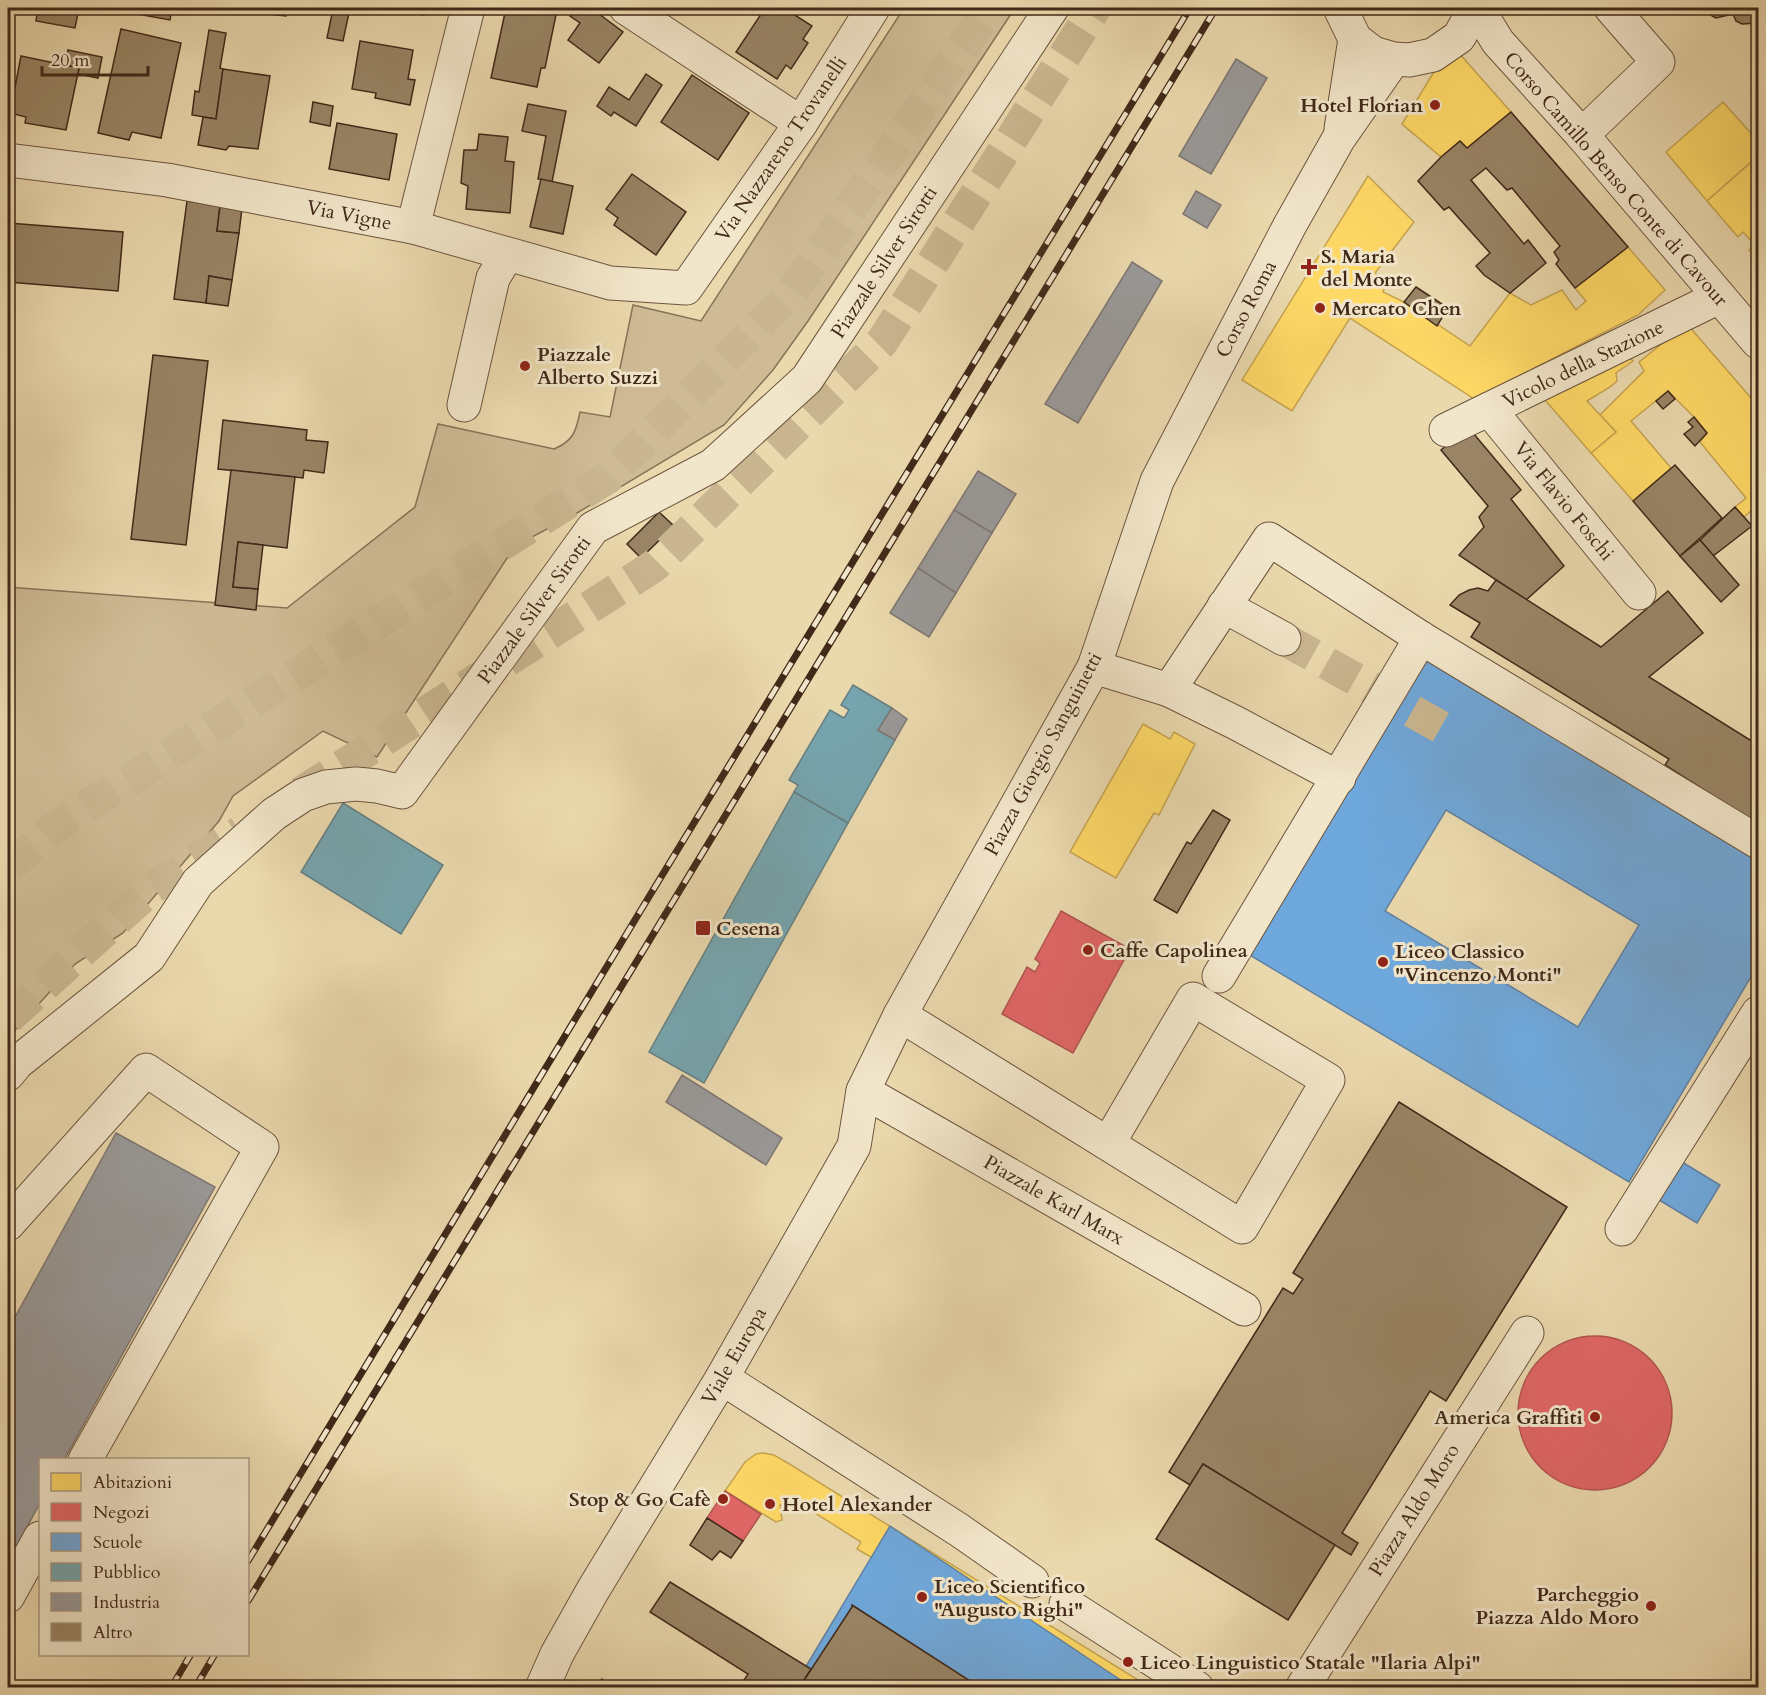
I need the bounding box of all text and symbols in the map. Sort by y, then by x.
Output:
scale bar [42,39,148,77]
street label: Corso Camillo Benso Conte di Cavour [1498,46,1735,313]
text: 20 m [51,48,90,73]
street label: Via Nazzareno Trovanelli [709,51,853,247]
place label: Hotel Florian [1300,92,1423,119]
marker: Hotel Florian [1428,98,1442,112]
street label: Piazzale Silver Sirotti [825,180,944,343]
street label: Via Vigne [304,194,394,236]
place label: S. Maria del Monte [1321,243,1413,293]
street label: Corso Roma [1209,255,1283,362]
marker: S. Maria del Monte [1302,260,1316,274]
place label: Mercato Chen [1332,295,1462,322]
marker: Mercato Chen [1313,301,1327,315]
street label: Vicolo della Stazione [1498,313,1668,415]
place label: Piazzale Alberto Suzzi [537,341,658,391]
marker: Piazzale Alberto Suzzi [518,359,532,373]
street label: Via Flavio Foschi [1508,436,1621,567]
street label: Piazzale Silver Sirotti [471,530,597,689]
street label: Piazza Giorgio Sanguinetti [978,647,1108,861]
place label: Cesena [716,915,781,942]
marker: Cesena [694,919,712,937]
place label: Caffe Capolinea [1100,937,1248,964]
place label: Liceo Classico "Vincenzo Monti" [1395,938,1562,988]
marker: Caffe Capolinea [1081,943,1095,957]
marker: Liceo Classico "Vincenzo Monti" [1376,955,1390,969]
street label: Piazzale Karl Marx [979,1149,1129,1251]
street label: Viale Europa [695,1302,773,1410]
place label: America Graffiti [1434,1404,1583,1431]
marker: America Graffiti [1588,1410,1602,1424]
street label: Piazza Aldo Moro [1362,1438,1466,1582]
legend [39,1458,249,1656]
text: Abitazioni [93,1470,172,1495]
place label: Stop & Go Cafè [569,1486,711,1513]
place label: Hotel Alexander [782,1491,933,1518]
marker: Stop & Go Cafè [716,1492,730,1506]
marker: Hotel Alexander [763,1497,777,1511]
text: Negozi [93,1500,149,1525]
text: Scuole [93,1530,143,1555]
text: Pubblico [93,1560,161,1585]
place label: Liceo Scientifico "Augusto Righi" [934,1573,1085,1623]
place label: Parcheggio Piazza Aldo Moro [1475,1581,1639,1631]
text: Industria [93,1590,160,1615]
marker: Liceo Scientifico "Augusto Righi" [915,1590,929,1604]
marker: Parcheggio Piazza Aldo Moro [1644,1599,1658,1613]
text: Altro [93,1620,133,1645]
place label: Liceo Linguistico Statale "Ilaria Alpi" [1140,1649,1481,1676]
marker: Liceo Linguistico Statale "Ilaria Alpi" [1121,1655,1135,1669]

